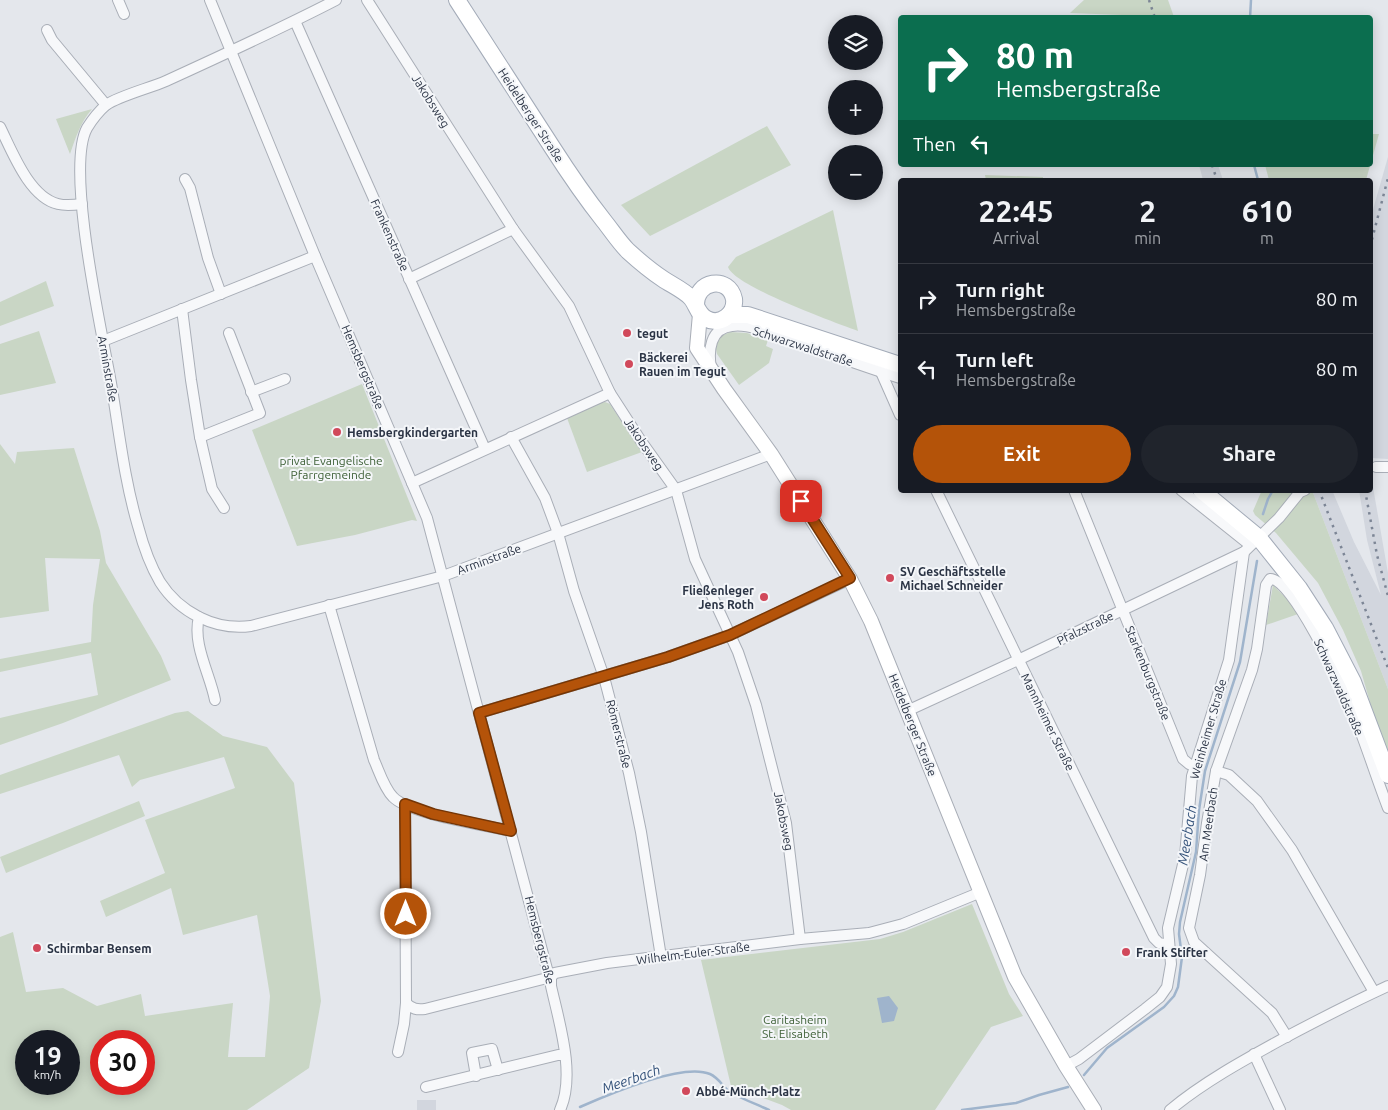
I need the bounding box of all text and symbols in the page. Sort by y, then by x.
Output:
map controls [828,15,883,200]
button: layers [828,15,883,70]
icon: right [913,35,978,100]
text: 80 m [996,35,1074,75]
street label: Heidelberger Straße [496,66,566,164]
street label: Jakobsweg [410,72,452,130]
text: Hemsbergstraße [996,76,1161,101]
button: + [828,80,883,135]
icon: left [966,130,994,158]
text: Then [913,133,956,155]
button: − [828,145,883,200]
text: 22:45 [979,194,1054,228]
text: 2 [1139,194,1156,228]
text: 610 [1242,194,1292,228]
street label: Frankenstraße [368,197,412,273]
text: Arrival [993,229,1039,247]
text: min [1134,229,1161,247]
text: m [1260,229,1274,247]
text: Turn right [956,279,1044,301]
icon: right [913,285,941,313]
text: 80 m [1316,288,1358,310]
text: Hemsbergstraße [956,301,1076,319]
street label: Hemsbergstraße [339,323,387,411]
street label: Schwarzwaldstraße [751,324,855,368]
marker: tegut [621,327,633,339]
place label: tegut [637,327,668,340]
street label: Arminstraße [96,335,120,403]
text: Turn left [956,349,1034,371]
place label: Bäckerei Rauen im Tegut [639,351,726,378]
icon: left [913,355,941,383]
marker: Bäckerei Rauen im Tegut [623,358,635,370]
text: 80 m [1316,358,1358,380]
text: Hemsbergstraße [956,371,1076,389]
street label: Jakobsweg [622,416,666,472]
button: Exit [913,425,1131,483]
button: Share [1141,425,1358,483]
marker: Hemsbergkindergarten [331,426,343,438]
place label: Hemsbergkindergarten [347,426,478,439]
park label: privat Evangelische Pfarrgemeinde [279,454,383,481]
pin [780,480,822,522]
icon: arrive [787,487,815,515]
street label: Arminstraße [455,541,523,577]
place label: SV Geschäftsstelle Michael Schneider [900,565,1006,592]
marker: SV Geschäftsstelle Michael Schneider [884,572,896,584]
place label: Fließenleger Jens Roth [682,584,754,611]
marker: Fließenleger Jens Roth [758,591,770,603]
street label: Pfalzstraße [1055,609,1115,647]
street label: Starkenburgstraße [1123,624,1173,722]
street label: Schwarzwaldstraße [1312,637,1366,737]
street label: Mannheimer Straße [1019,671,1077,773]
street label: Heidelberger Straße [887,672,939,778]
street label: Weinheimer Straße [1187,677,1229,781]
street label: Römerstraße [604,698,634,770]
street label: Am Meerbach [1196,786,1220,862]
street label: Jakobsweg [772,790,796,852]
water label: Meerbach [1174,804,1200,866]
position arrow [379,887,431,939]
street label: Hemsbergstraße [523,895,557,985]
street label: Wilhelm-Euler-Straße [635,940,751,966]
marker: Schirmbar Bensem [31,942,43,954]
place label: Schirmbar Bensem [47,942,152,955]
marker: Frank Stifter [1120,946,1132,958]
place label: Frank Stifter [1136,946,1208,959]
park label: Caritasheim St. Elisabeth [762,1013,828,1040]
speed limit sign: 30 [90,1030,155,1095]
text: 19 [33,1042,62,1070]
water label: Meerbach [600,1062,662,1096]
text: km/h [34,1068,61,1081]
marker: Abbé-Münch-Platz [680,1085,692,1097]
place label: Abbé-Münch-Platz [696,1085,800,1098]

